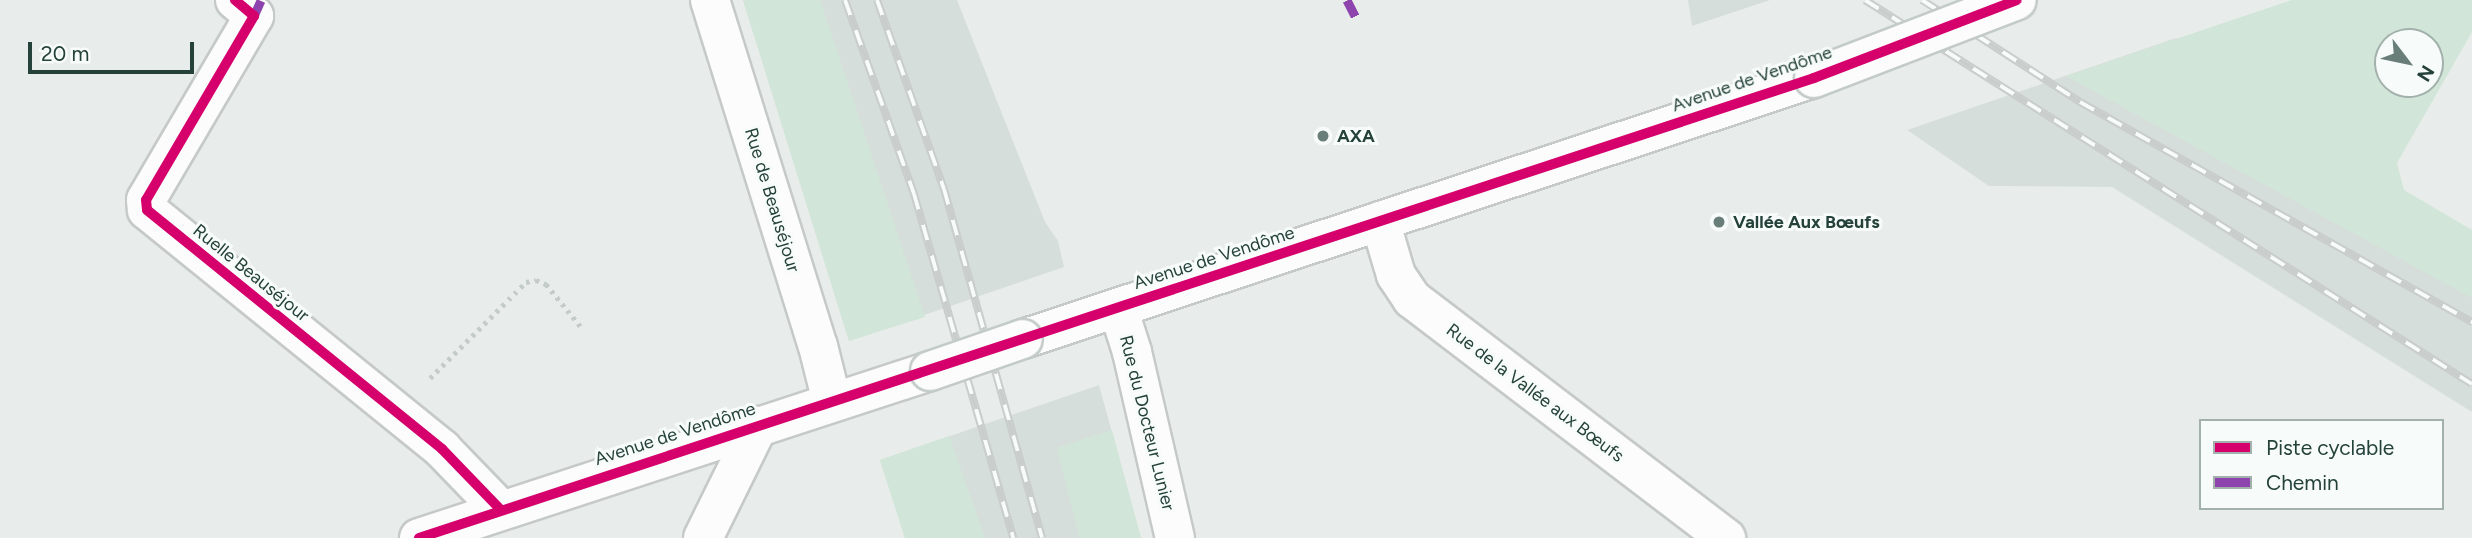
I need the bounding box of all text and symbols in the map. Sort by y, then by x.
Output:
scale bar [32,28,198,72]
north arrow [2374,28,2444,98]
text: 20 m [41,41,89,66]
street label: Avenue de Vendôme [1669,41,1835,117]
text: N [2412,61,2439,86]
street label: Rue de Beauséjour [740,125,804,275]
place label: AXA [1337,125,1375,147]
marker: AXA [1315,128,1331,144]
place label: Vallée Aux Bœufs [1733,211,1880,233]
marker: Vallée Aux Bœufs [1711,214,1727,230]
street label: Ruelle Beauséjour [189,220,313,326]
street label: Avenue de Vendôme [1131,222,1297,294]
street label: Rue de la Vallée aux Bœufs [1442,319,1628,467]
street label: Rue du Docteur Lunier [1115,333,1179,513]
street label: Avenue de Vendôme [592,398,758,470]
legend [2199,419,2444,510]
text: Piste cyclable [2266,435,2394,460]
text: Chemin [2266,470,2339,495]

